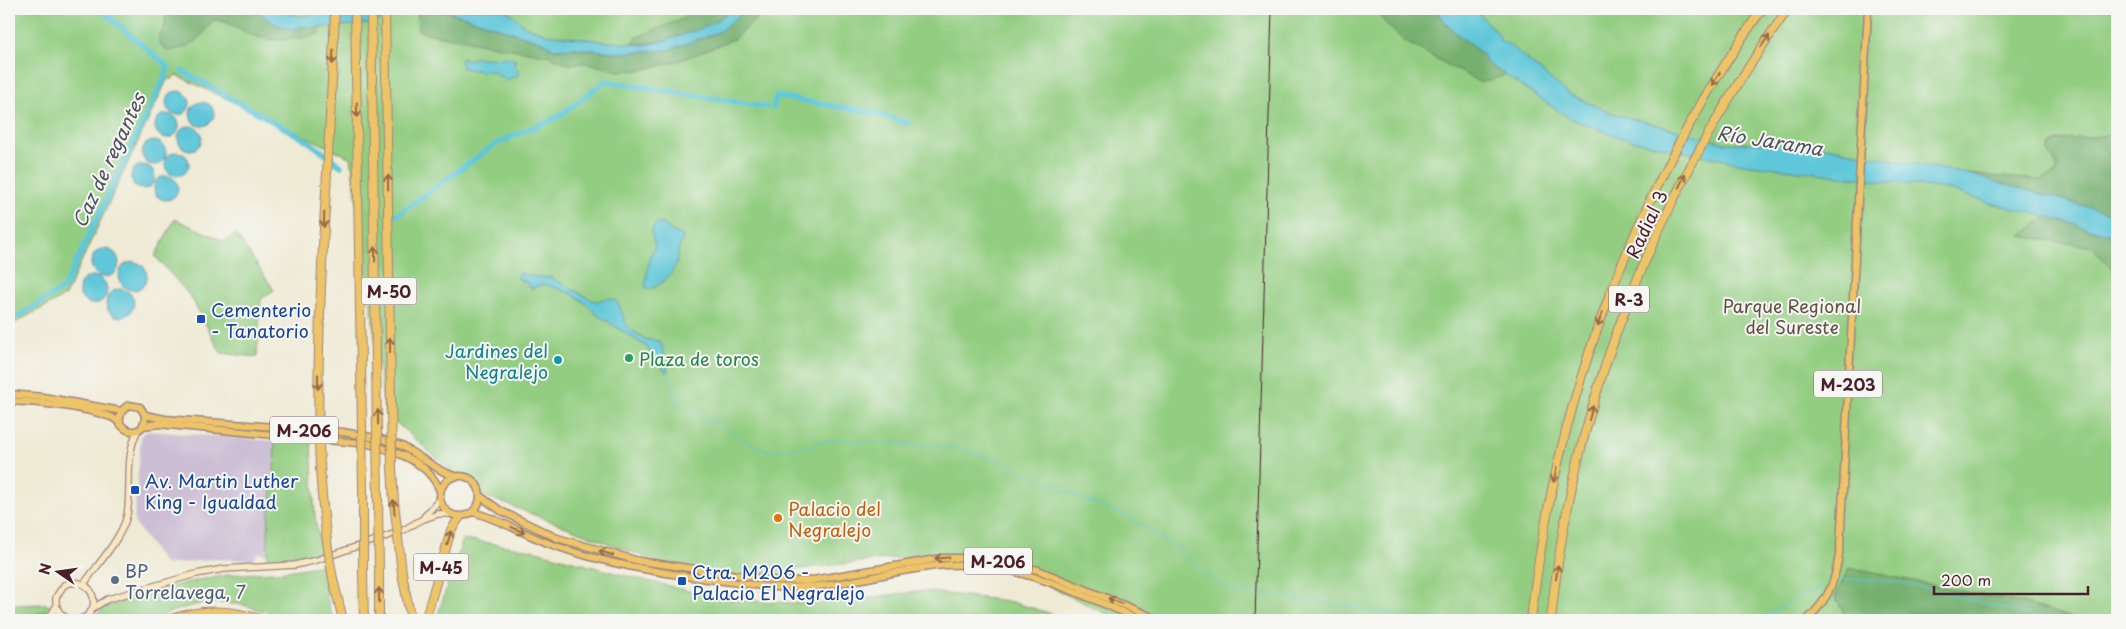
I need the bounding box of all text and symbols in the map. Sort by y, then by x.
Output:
one-way arrow [1760,34,1770,48]
one-way arrow [328,49,337,65]
one-way arrow [1711,71,1721,85]
water label: Caz de regantes [65,86,152,232]
one-way arrow [352,102,362,118]
water label: Río Jarama [1715,118,1826,162]
one-way arrow [1678,174,1687,189]
one-way arrow [383,175,392,191]
street label: Radial 3 [1618,185,1674,263]
one-way arrow [320,211,329,227]
one-way arrow [370,247,380,263]
road number: M-50 [362,278,416,304]
road number: R-3 [1609,286,1649,312]
park label: Parque Regional del Sureste [1723,292,1861,340]
place label: Cementerio - Tanatorio [211,296,311,344]
one-way arrow [1595,311,1604,327]
marker: Cementerio - Tanatorio [195,313,207,325]
one-way arrow [385,337,395,354]
place label: Jardines del Negralejo [445,337,548,385]
place label: Plaza de toros [639,345,759,372]
marker: Plaza de toros [623,352,635,364]
marker: Jardines del Negralejo [552,354,564,366]
road number: M-203 [1814,370,1882,398]
one-way arrow [313,374,323,390]
one-way arrow [1587,406,1597,422]
one-way arrow [373,409,383,426]
road number: M-206 [270,416,338,444]
place label: Av. Martin Luther King - Igualdad [145,467,299,515]
one-way arrow [1550,467,1559,483]
marker: Av. Martin Luther King - Igualdad [129,484,141,496]
place label: Palacio del Negralejo [788,495,881,543]
one-way arrow [389,500,399,516]
marker: Palacio del Negralejo [772,512,784,524]
one-way arrow [510,526,525,536]
one-way arrow [445,530,455,546]
north arrow [32,546,82,596]
one-way arrow [598,547,614,557]
road number: M-206 [964,548,1032,574]
road number: M-45 [414,554,468,580]
one-way arrow [934,554,950,563]
place label: BP Torrelavega, 7 [125,557,246,605]
place label: Ctra. M206 - Palacio El Negralejo [692,558,865,606]
text: N [33,561,56,577]
one-way arrow [1553,564,1563,580]
scale bar [1934,564,2087,596]
text: 200 m [1941,568,1991,591]
marker: BP Torrelavega, 7 [109,574,121,586]
marker: Ctra. M206 - Palacio El Negralejo [676,575,688,587]
one-way arrow [374,588,384,604]
one-way arrow [1108,596,1123,605]

